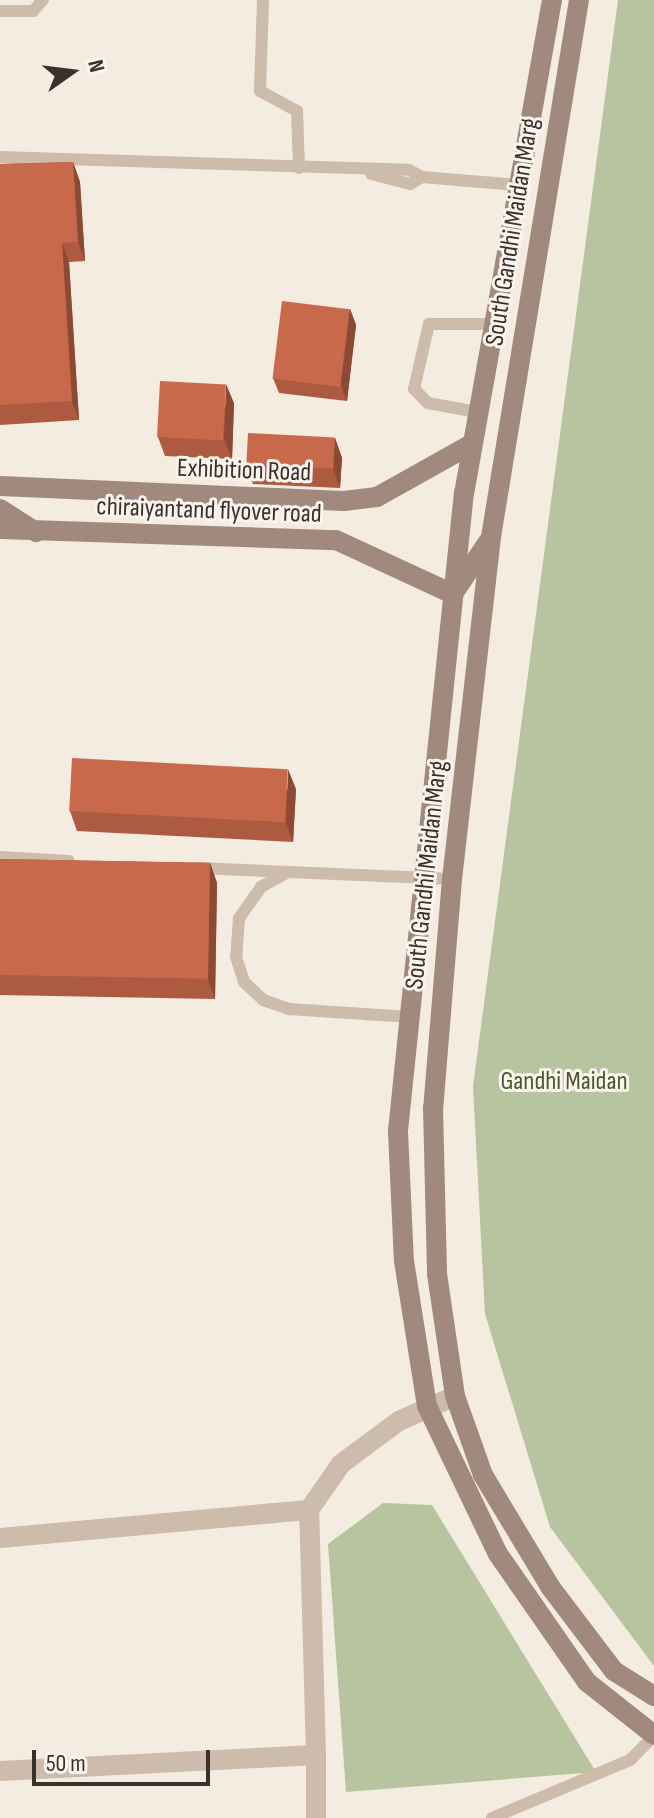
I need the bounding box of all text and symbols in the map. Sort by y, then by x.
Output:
north arrow [32,32,112,112]
text: N [81,57,110,75]
street label: South Gandhi Maidan Marg [480,116,546,348]
street label: Exhibition Road [176,453,312,489]
street label: chiraiyantand flyover road [96,491,322,531]
street label: South Gandhi Maidan Marg [399,759,455,991]
park label: Gandhi Maidan [500,1066,628,1098]
scale bar [36,1734,214,1784]
text: 50 m [46,1749,86,1778]

